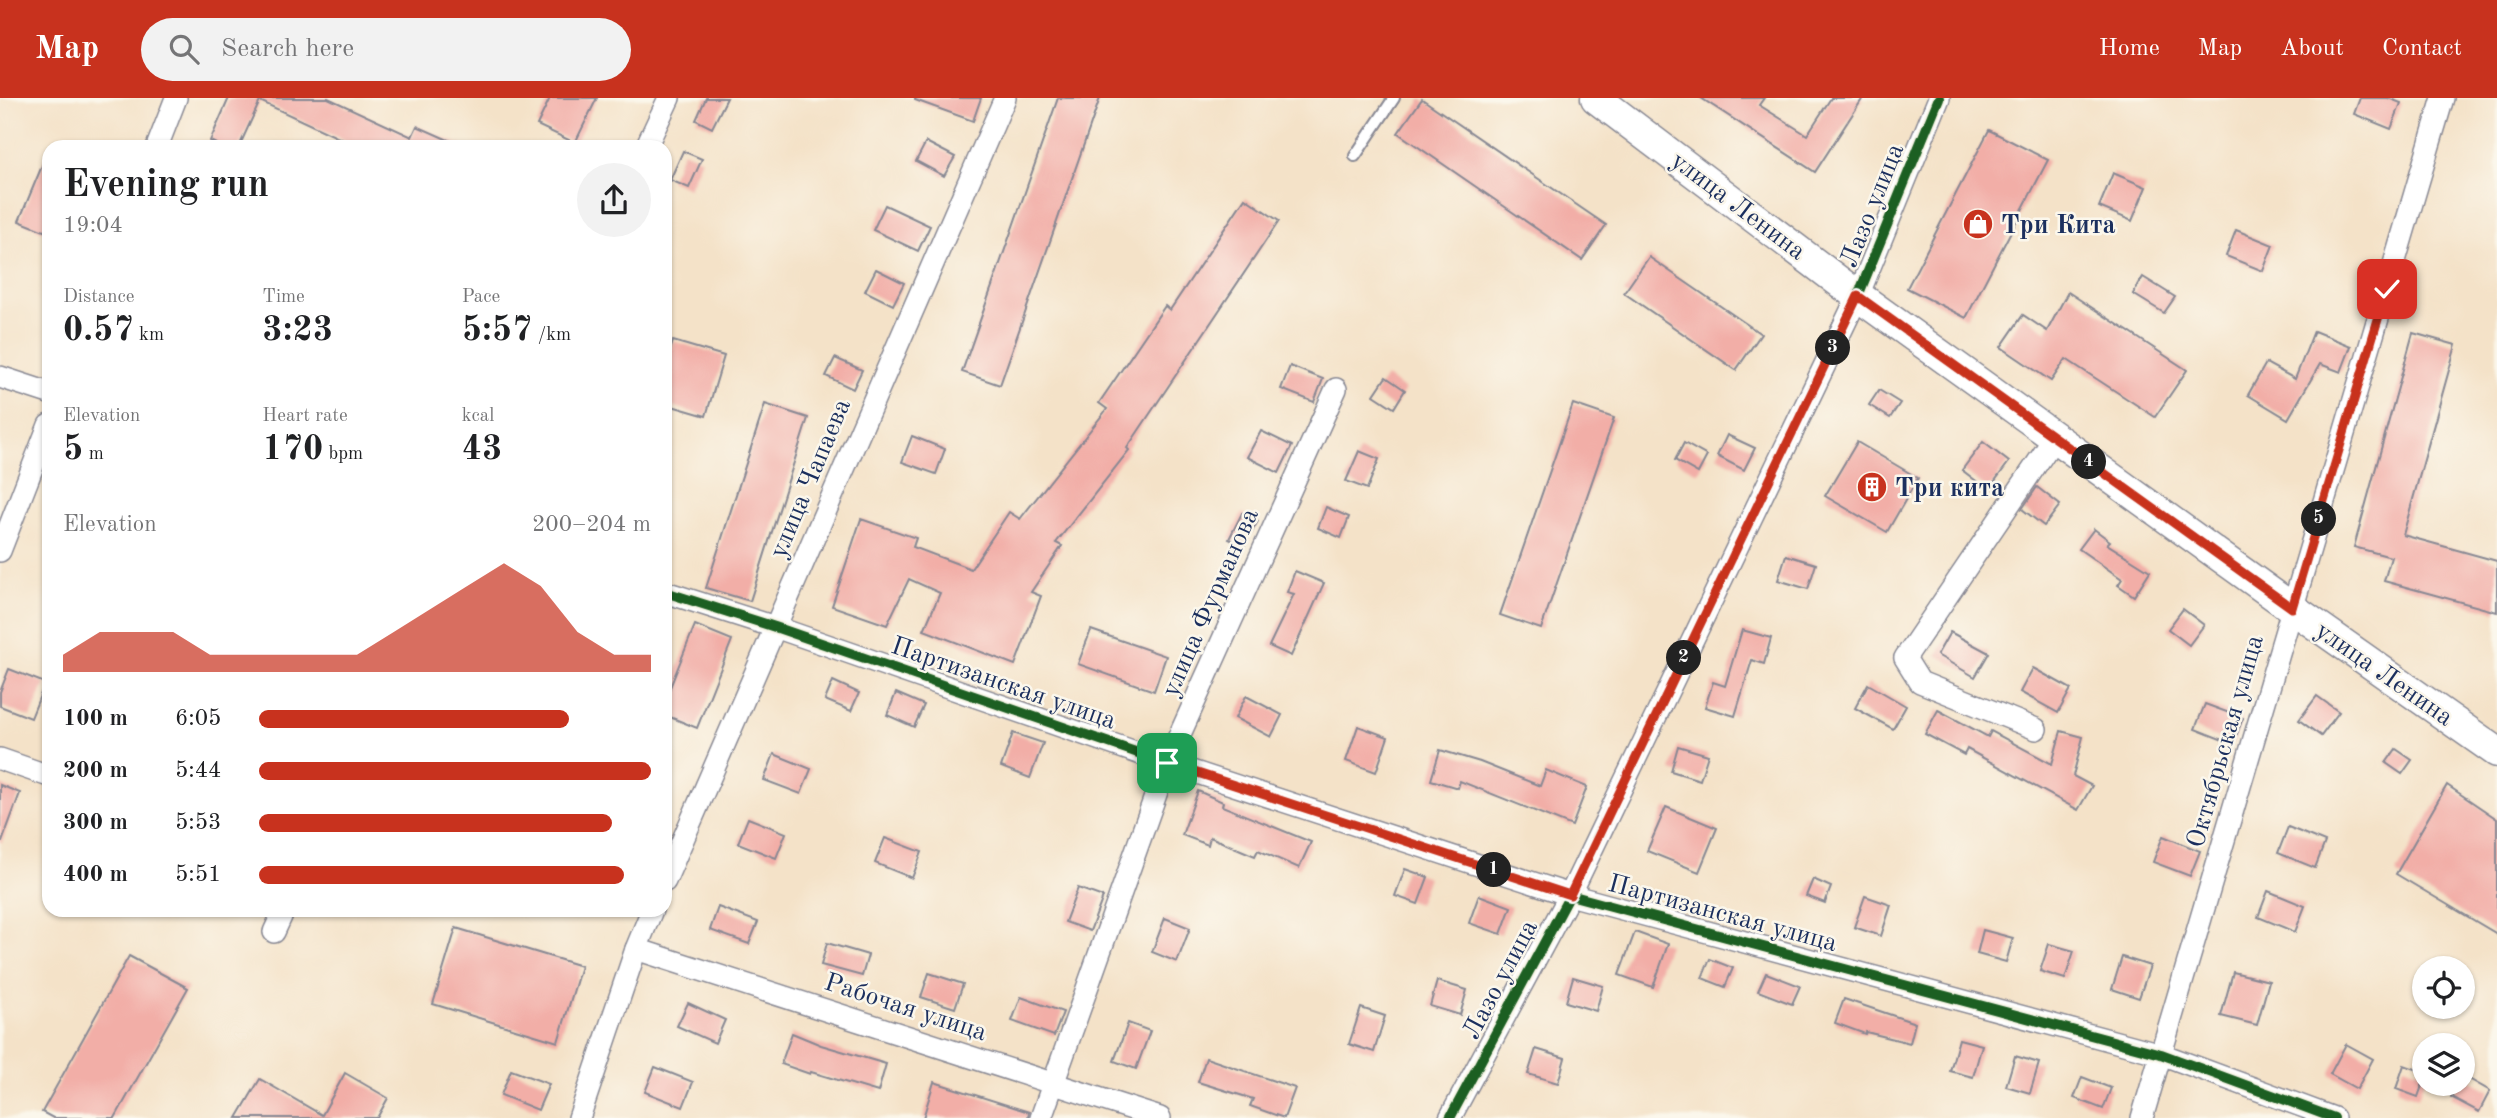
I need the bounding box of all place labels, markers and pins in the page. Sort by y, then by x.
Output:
shop icon: Три Кита [1961,207,1995,241]
place label: Три Кита [2001,213,2116,239]
pin [2357,259,2417,319]
pin: 3 [1815,330,1850,366]
pin: 4 [2072,444,2106,480]
building icon: Три кита [1855,470,1889,504]
place label: Три кита [1895,476,2004,502]
pin: 5 [2302,502,2336,536]
pin: 2 [1666,640,1702,676]
pin [1137,733,1197,793]
pin: 1 [1476,852,1512,888]

